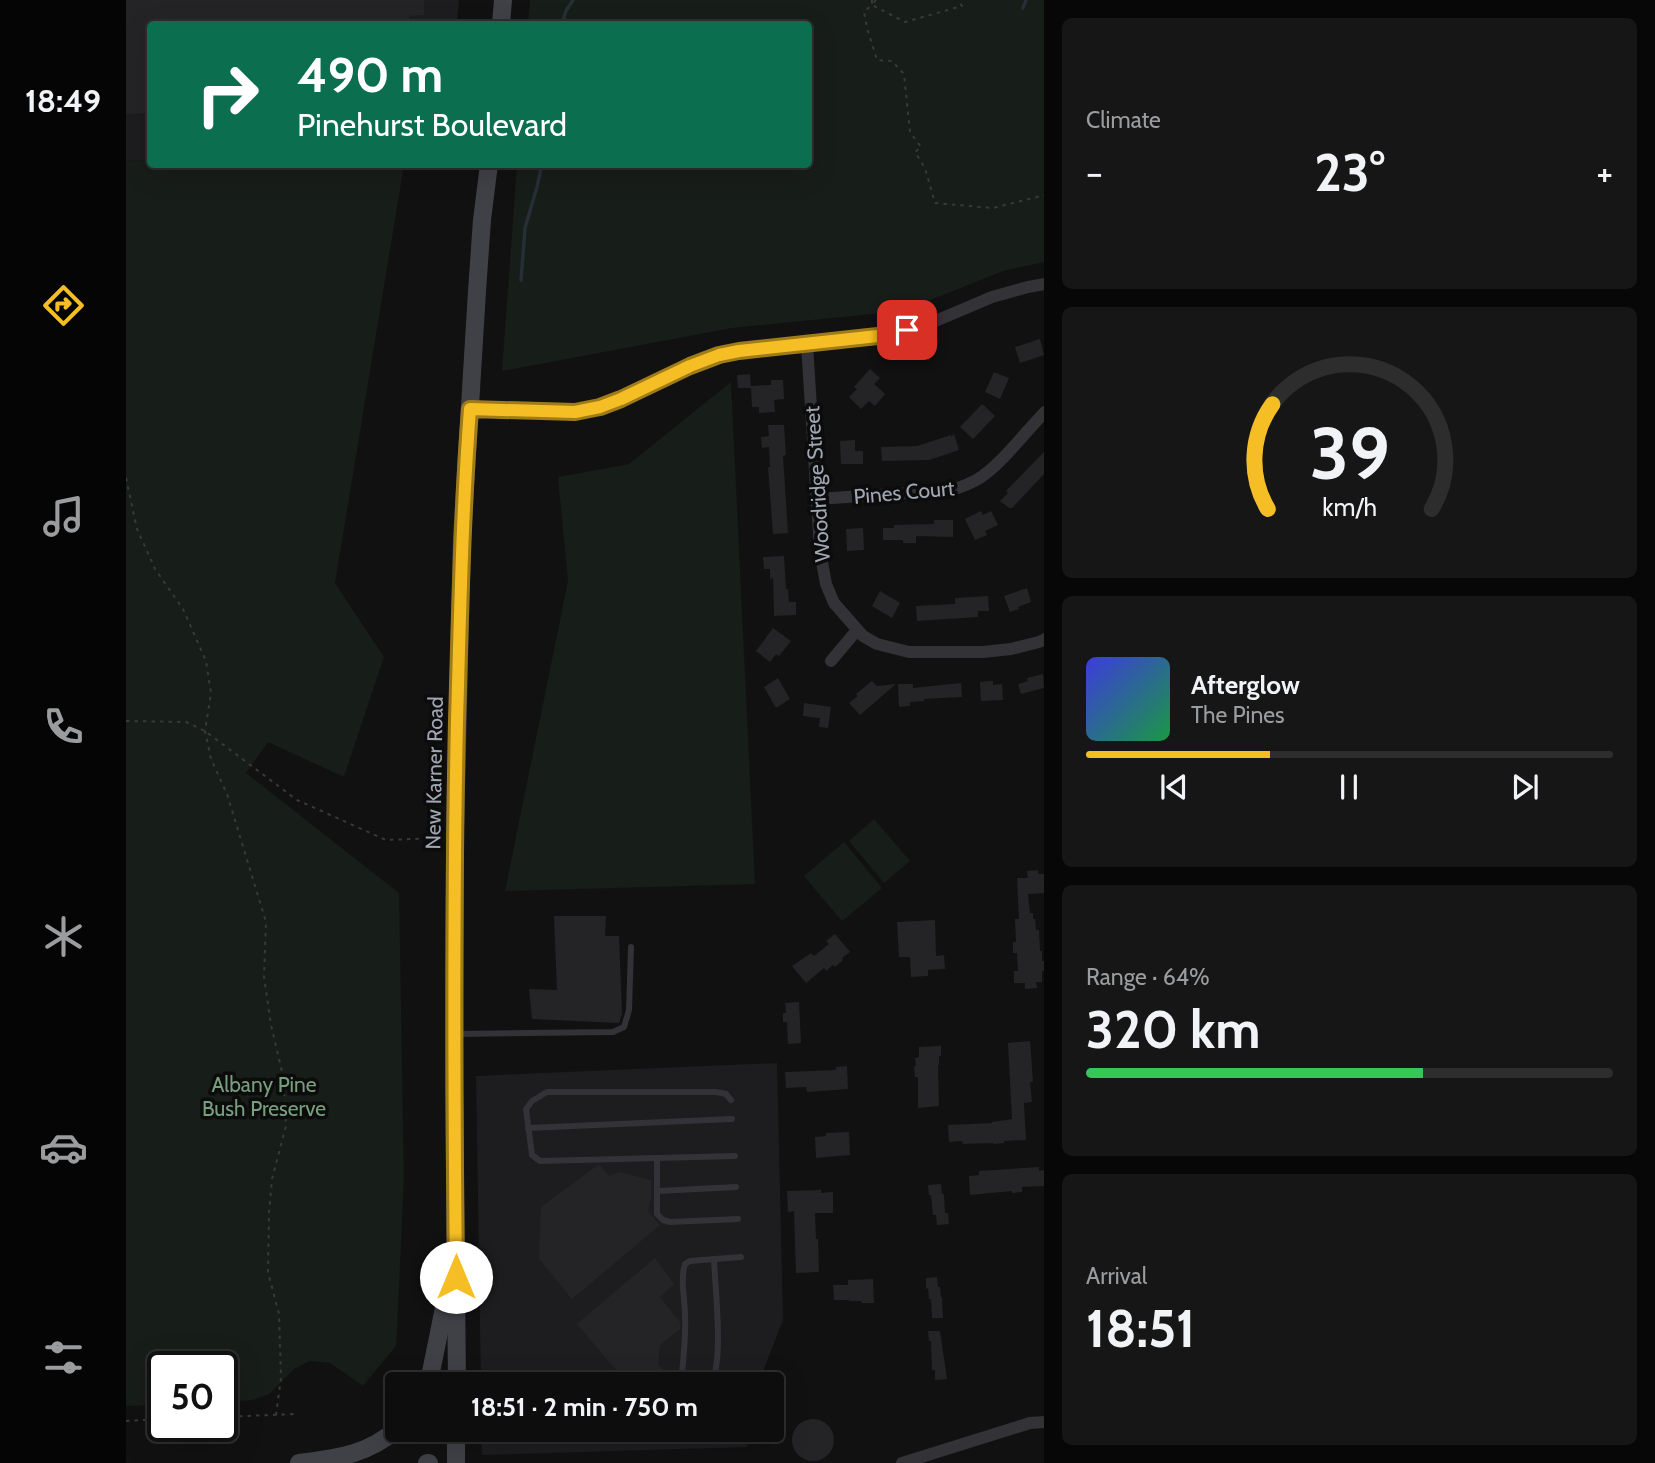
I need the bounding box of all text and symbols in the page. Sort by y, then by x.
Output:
text: 490 m [297,45,443,104]
icon: right [182,49,273,140]
text: 18:49 [25,81,101,120]
text: Pinehurst Boulevard [297,105,567,144]
text: Climate [1086,106,1161,134]
text: 23° [1314,141,1385,204]
text: − [1086,149,1103,196]
text: + [1596,149,1613,196]
icon: directions [39,281,88,330]
pin [877,300,937,360]
icon: arrive [888,311,926,349]
street label: Woodridge Street [799,405,835,563]
text: 39 [1309,409,1390,497]
street label: Pines Court [853,475,955,509]
text: km/h [1322,491,1377,521]
icon: music [39,492,88,541]
text: Afterglow [1191,669,1300,701]
street label: New Karner Road [420,696,448,850]
text: The Pines [1191,701,1285,729]
icon: phone [39,702,88,751]
icon: previous [1155,768,1193,806]
icon: pause [1330,768,1368,806]
icon: next [1506,768,1544,806]
icon: climate [39,912,88,961]
text: Range · 64% [1086,963,1210,991]
text: 320 km [1086,998,1260,1061]
park label: Albany Pine Bush Preserve [202,1072,326,1121]
icon: car [39,1123,88,1172]
position arrow [419,1240,493,1314]
text: Arrival [1086,1262,1147,1290]
text: 18:51 [1086,1297,1195,1360]
icon: filters [39,1333,88,1382]
speed limit sign: 50 [147,1351,238,1442]
text: 18:51 · 2 min · 750 m [471,1391,698,1423]

